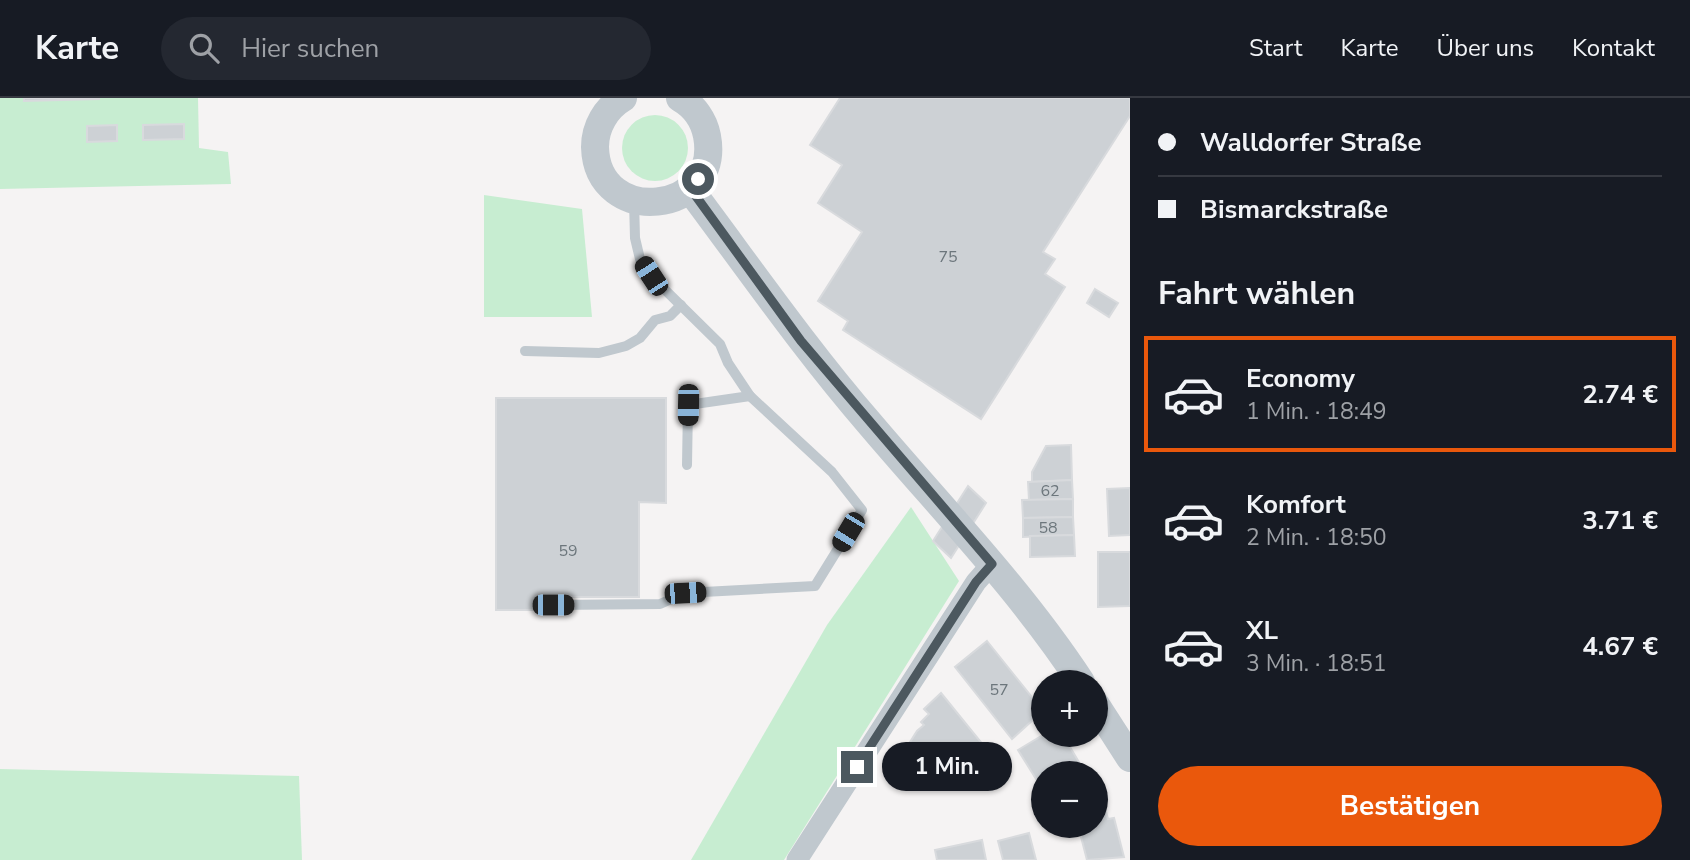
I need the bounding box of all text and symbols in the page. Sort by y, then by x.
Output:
search box [161,17,651,80]
text: Karte [35,26,119,71]
icon: search [185,29,223,67]
text: Hier suchen [241,31,379,66]
text: Start [1249,32,1302,64]
text: Karte [1340,32,1398,64]
text: Über uns [1436,32,1534,64]
text: Kontakt [1572,32,1655,64]
text: Walldorfer Straße [1200,125,1422,160]
route start [682,163,714,195]
text: Bismarckstraße [1200,192,1388,227]
house number: 75 [938,246,958,268]
car [631,253,672,299]
text: Fahrt wählen [1158,272,1355,315]
text: Economy [1246,361,1355,396]
icon: car [1162,363,1225,426]
text: 2.74 € [1582,377,1658,412]
car [678,384,699,426]
text: 1 Min. · 18:49 [1246,396,1387,427]
house number: 62 [1040,480,1060,502]
text: Komfort [1246,487,1346,522]
icon: car [1162,489,1225,552]
text: 3.71 € [1582,503,1658,538]
car [829,509,868,555]
house number: 58 [1038,517,1058,539]
text: 2 Min. · 18:50 [1246,522,1387,553]
house number: 59 [558,540,578,562]
car [664,581,707,605]
car [533,595,575,616]
text: XL [1246,613,1278,648]
icon: car [1162,615,1225,678]
text: 4.67 € [1582,629,1658,664]
text: 3 Min. · 18:51 [1246,648,1387,679]
map controls [1031,670,1108,838]
button: + [1031,670,1108,747]
house number: 57 [989,679,1009,701]
callout: 1 Min. [882,742,1011,792]
route end [841,751,873,783]
text: 1 Min. [915,751,980,782]
button: − [1031,761,1108,838]
button: Bestätigen [1158,766,1662,846]

